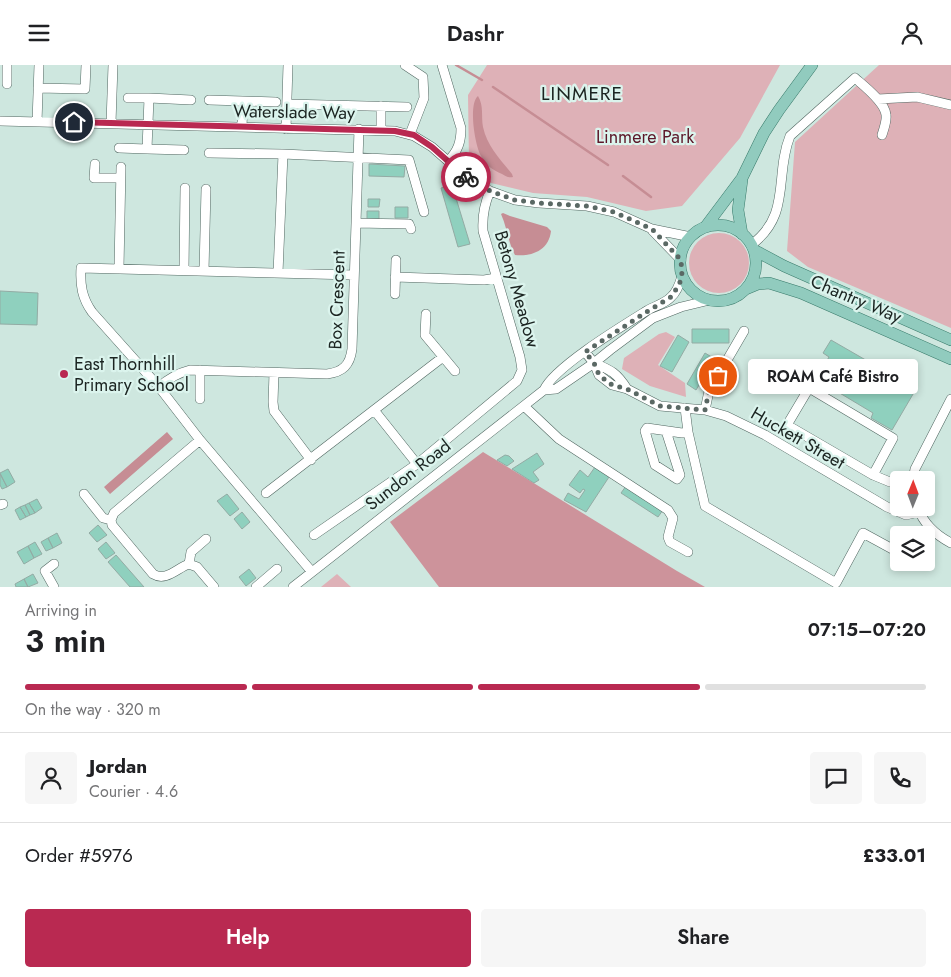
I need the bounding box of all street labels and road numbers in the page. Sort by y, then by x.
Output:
street label: Waterslade Way [233,98,355,126]
street label: Betony Meadow [488,227,546,351]
street label: Box Crescent [322,249,352,350]
street label: Chantry Way [806,268,906,330]
street label: Huckett Street [746,401,850,476]
street label: Sundon Road [360,433,456,517]

